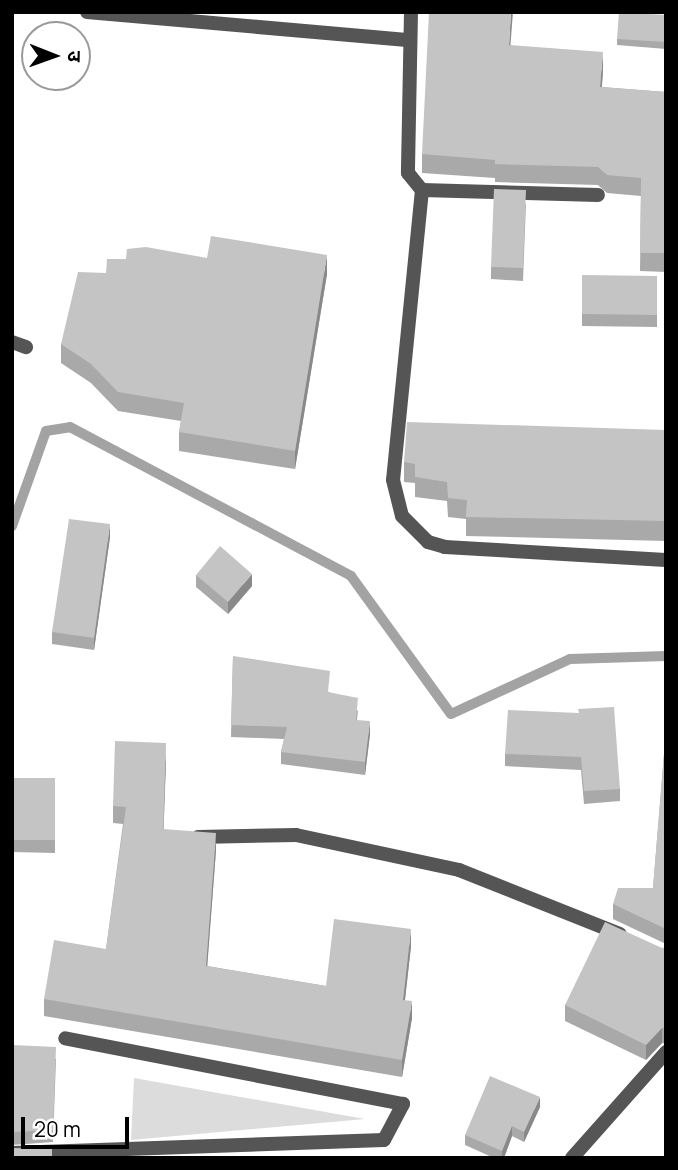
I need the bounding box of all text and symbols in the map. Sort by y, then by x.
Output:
north arrow [21,21,91,91]
text: उ [62,51,88,62]
scale bar [24,1104,133,1148]
text: 20 m [34,1115,81,1143]

